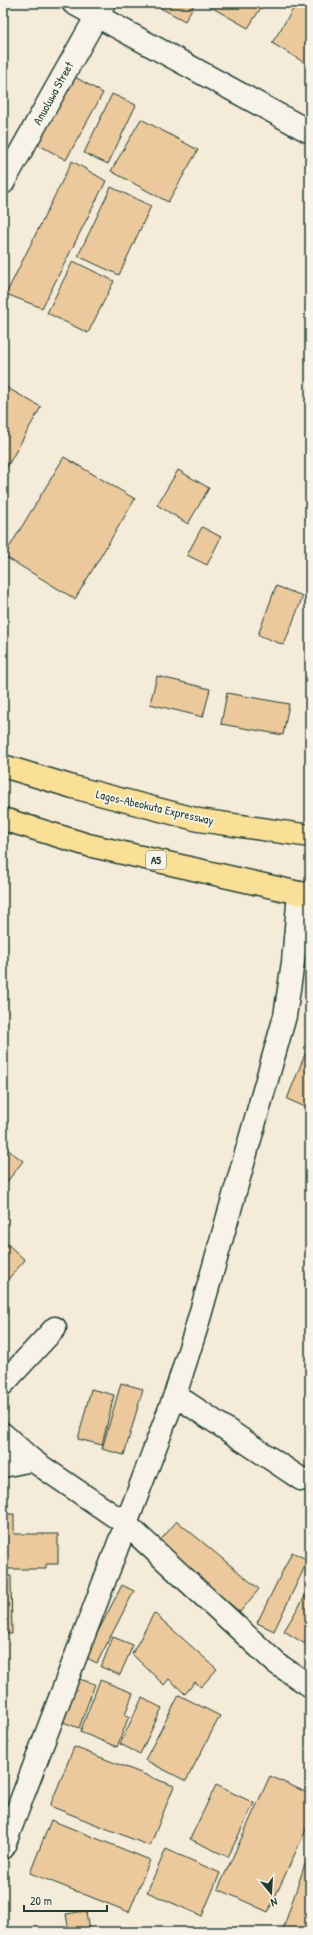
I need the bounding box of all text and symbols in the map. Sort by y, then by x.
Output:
street label: Anuoluwa Street [29,58,78,128]
street label: Lagos-Abeokuta Expressway [94,785,216,829]
road number: A5 [146,851,166,869]
north arrow [251,1873,291,1913]
scale bar [24,1887,107,1913]
text: 20 m [30,1892,52,1909]
text: N [269,1895,279,1910]

